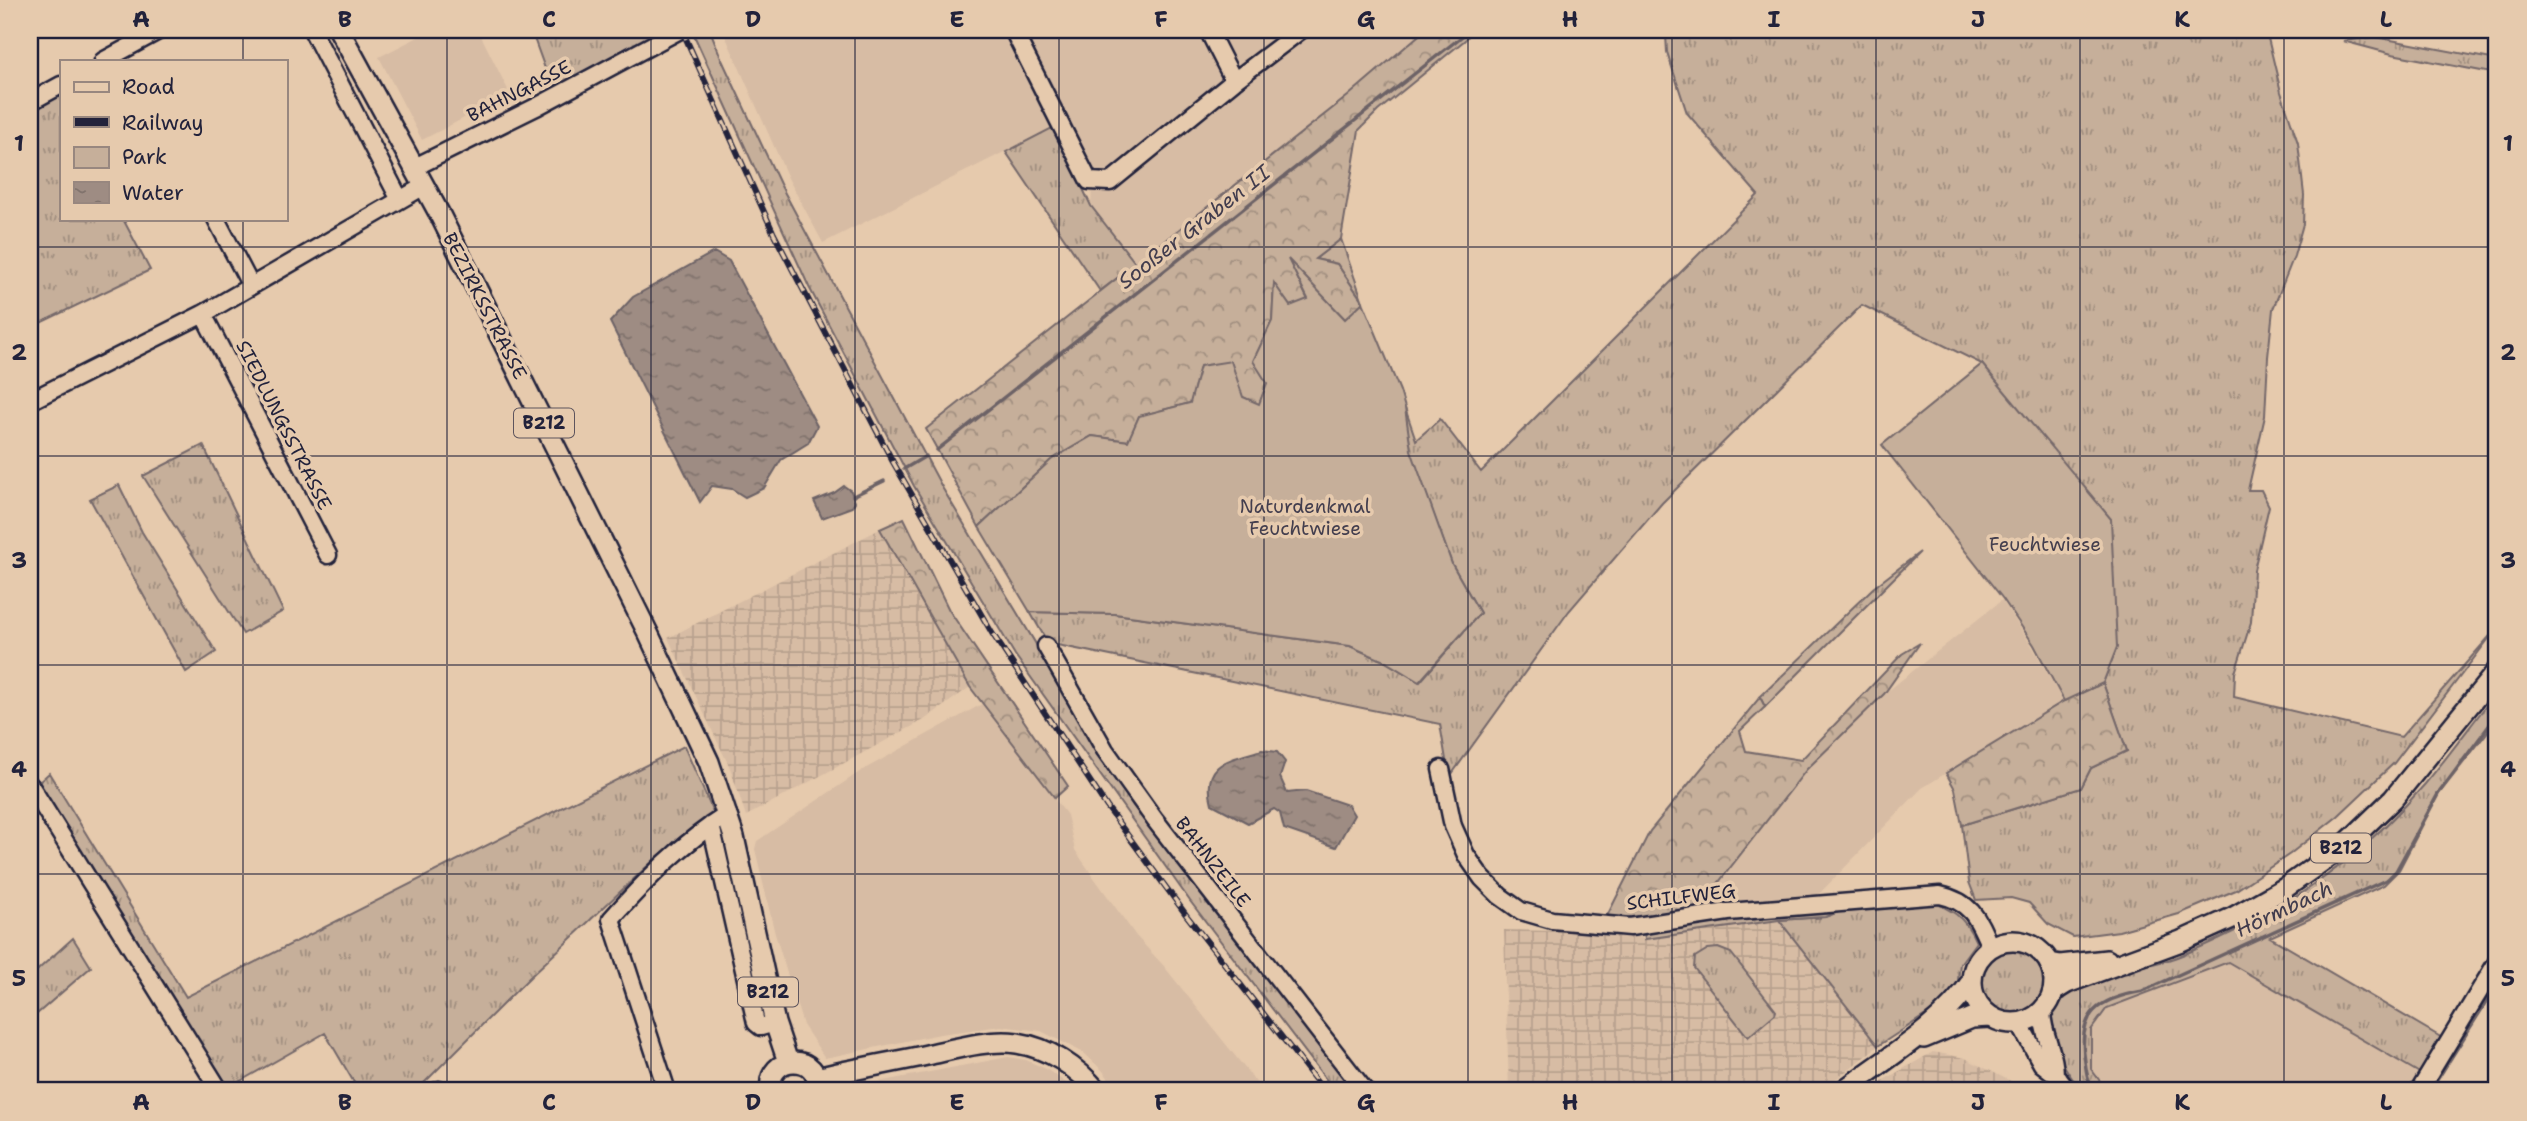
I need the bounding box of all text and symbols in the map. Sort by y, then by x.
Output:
text: A [132,4,150,34]
text: B [338,4,352,34]
text: C [542,4,556,34]
text: D [745,4,761,34]
text: E [949,4,965,34]
text: F [1154,4,1168,34]
text: G [1357,4,1376,34]
text: H [1562,4,1578,34]
text: I [1768,4,1781,34]
text: J [1971,4,1985,34]
text: K [2174,4,2190,34]
text: L [2380,4,2392,34]
street label: BAHNGASSE [463,54,575,128]
legend [60,60,287,220]
text: Road [122,73,175,101]
text: Railway [122,109,204,137]
text: 1 [14,128,24,158]
text: 1 [2503,128,2513,158]
text: Park [122,143,167,171]
water label: Sooßer Graben II [1112,158,1277,295]
text: Water [122,179,184,207]
street label: BEZIRKSSTRASSE [437,228,533,384]
street label: SIEDLUNGSSTRASSE [230,336,338,514]
text: 2 [11,337,27,367]
text: 2 [2500,337,2516,367]
road number: B212 [514,408,574,438]
park label: Naturdenkmal Feuchtwiese [1239,494,1371,541]
park label: Feuchtwiese [1989,532,2101,557]
text: 3 [11,545,27,575]
text: 3 [2500,545,2516,575]
text: 4 [11,754,27,784]
text: 4 [2500,754,2516,784]
street label: BAHNZEILE [1170,812,1256,912]
road number: B212 [2311,834,2371,862]
water label: Hörmbach [2231,874,2337,944]
street label: SCHILFWEG [1625,878,1737,916]
text: 5 [12,963,26,993]
text: 5 [2501,963,2515,993]
road number: B212 [738,978,798,1007]
text: A [132,1087,150,1117]
text: B [338,1087,352,1117]
text: C [542,1087,556,1117]
text: D [745,1087,761,1117]
text: E [949,1087,965,1117]
text: F [1154,1087,1168,1117]
text: G [1357,1087,1376,1117]
text: H [1562,1087,1578,1117]
text: I [1768,1087,1781,1117]
text: J [1971,1087,1985,1117]
text: K [2174,1087,2190,1117]
text: L [2380,1087,2392,1117]

